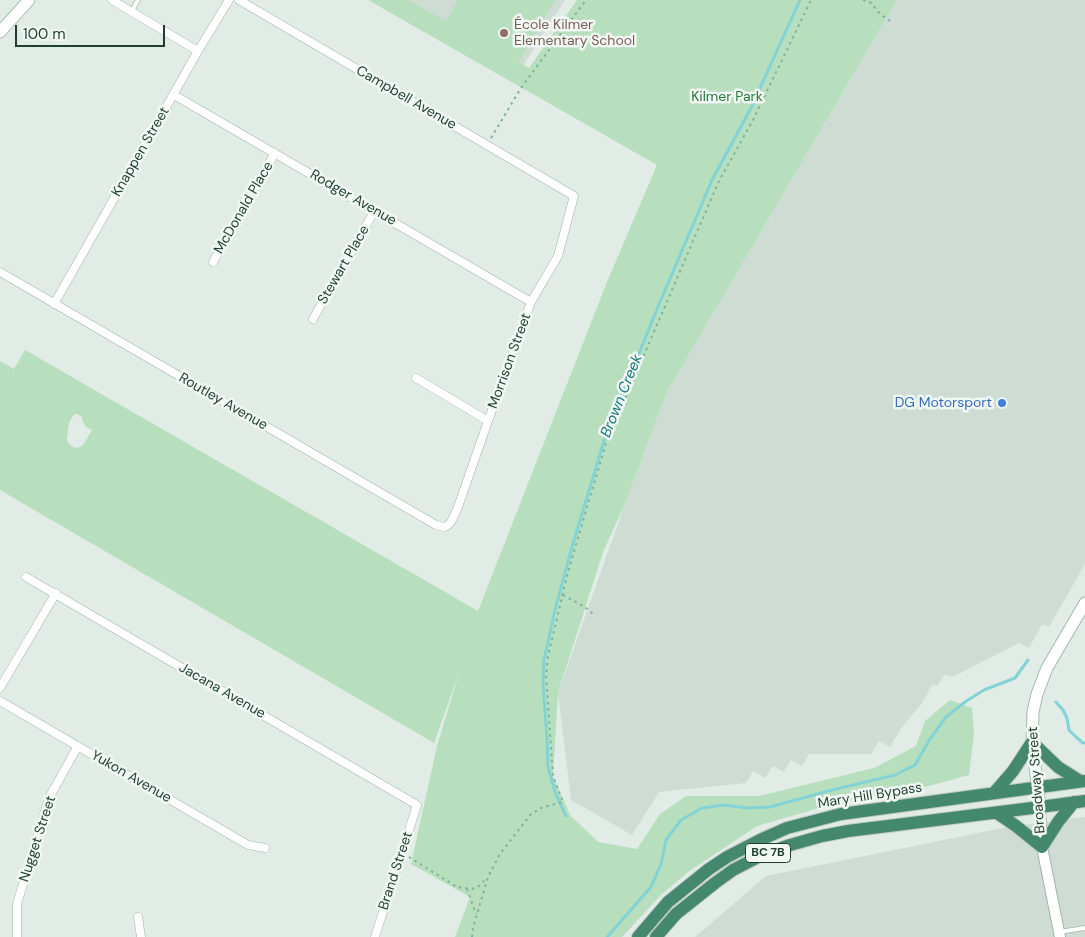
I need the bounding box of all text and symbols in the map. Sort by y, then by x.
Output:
scale bar [18,15,168,47]
place label: École Kilmer Elementary School [514,17,635,49]
text: 100 m [23,24,66,44]
marker: École Kilmer Elementary School [498,27,510,39]
street label: Campbell Avenue [353,62,459,134]
park label: Kilmer Park [691,89,763,105]
street label: Knappen Street [109,104,173,200]
street label: McDonald Place [211,159,277,257]
street label: Rodger Avenue [307,166,399,230]
street label: Stewart Place [315,223,373,307]
street label: Morrison Street [485,311,535,411]
water label: Brown Creek [597,352,647,440]
street label: Routley Avenue [176,370,270,434]
place label: DG Motorsport [895,395,992,411]
marker: DG Motorsport [996,397,1008,409]
street label: Jacana Avenue [176,659,268,723]
street label: Broadway Street [1025,726,1049,834]
street label: Yukon Avenue [88,747,174,807]
street label: Mary Hill Bypass [817,779,923,813]
street label: Nugget Street [16,794,60,884]
street label: Brand Street [375,830,417,912]
road number: BC 7B [746,844,790,862]

